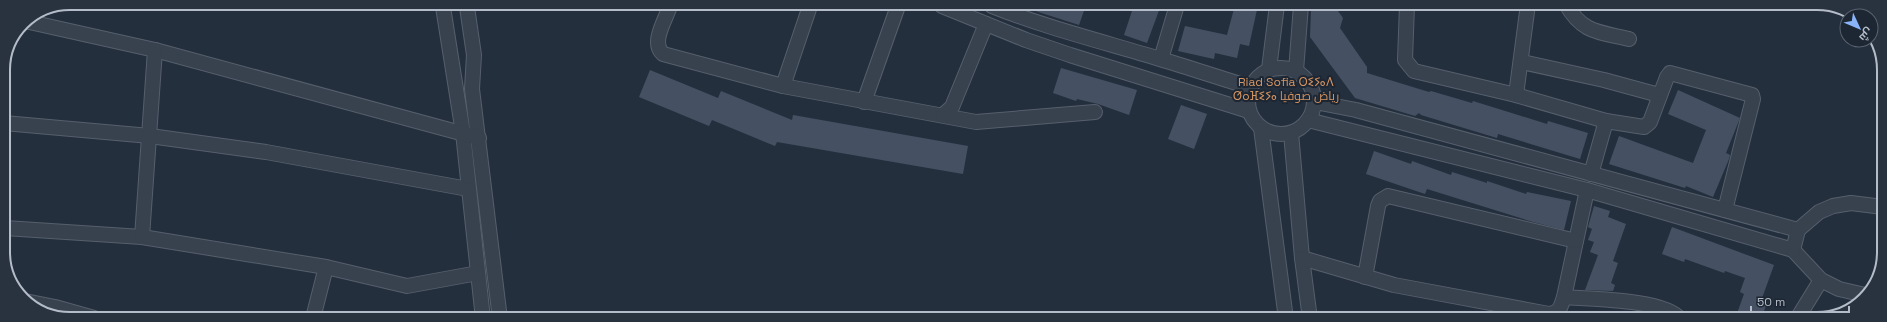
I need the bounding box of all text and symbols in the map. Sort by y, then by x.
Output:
north arrow [1839,8,1879,48]
text: ش [1856,25,1876,45]
district label: Riad Sofia ⵔⵉⵢⴰⴷ ⵚoⴼⵉⵢⴰ رياض صوفيا [1233,74,1339,104]
scale bar [1751,288,1849,314]
text: 50 m [1757,294,1785,310]

